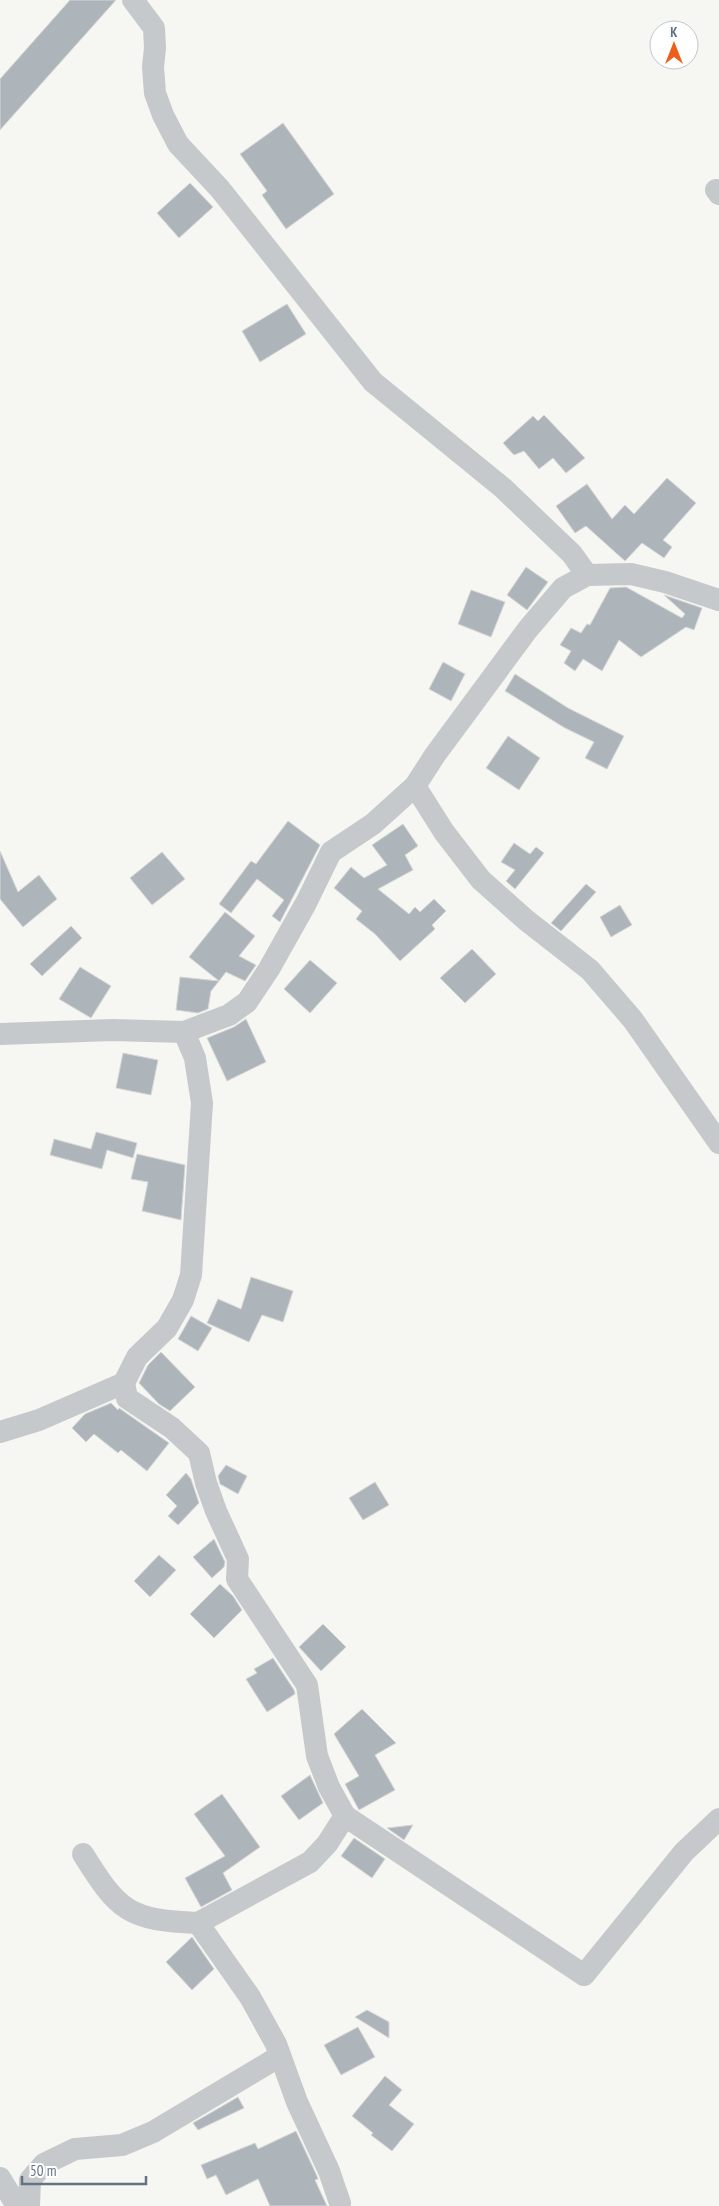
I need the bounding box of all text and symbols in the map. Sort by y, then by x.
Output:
north arrow [649,20,699,70]
text: K [670,23,678,41]
scale bar [22,2154,146,2186]
text: 50 m [30,2161,56,2180]

